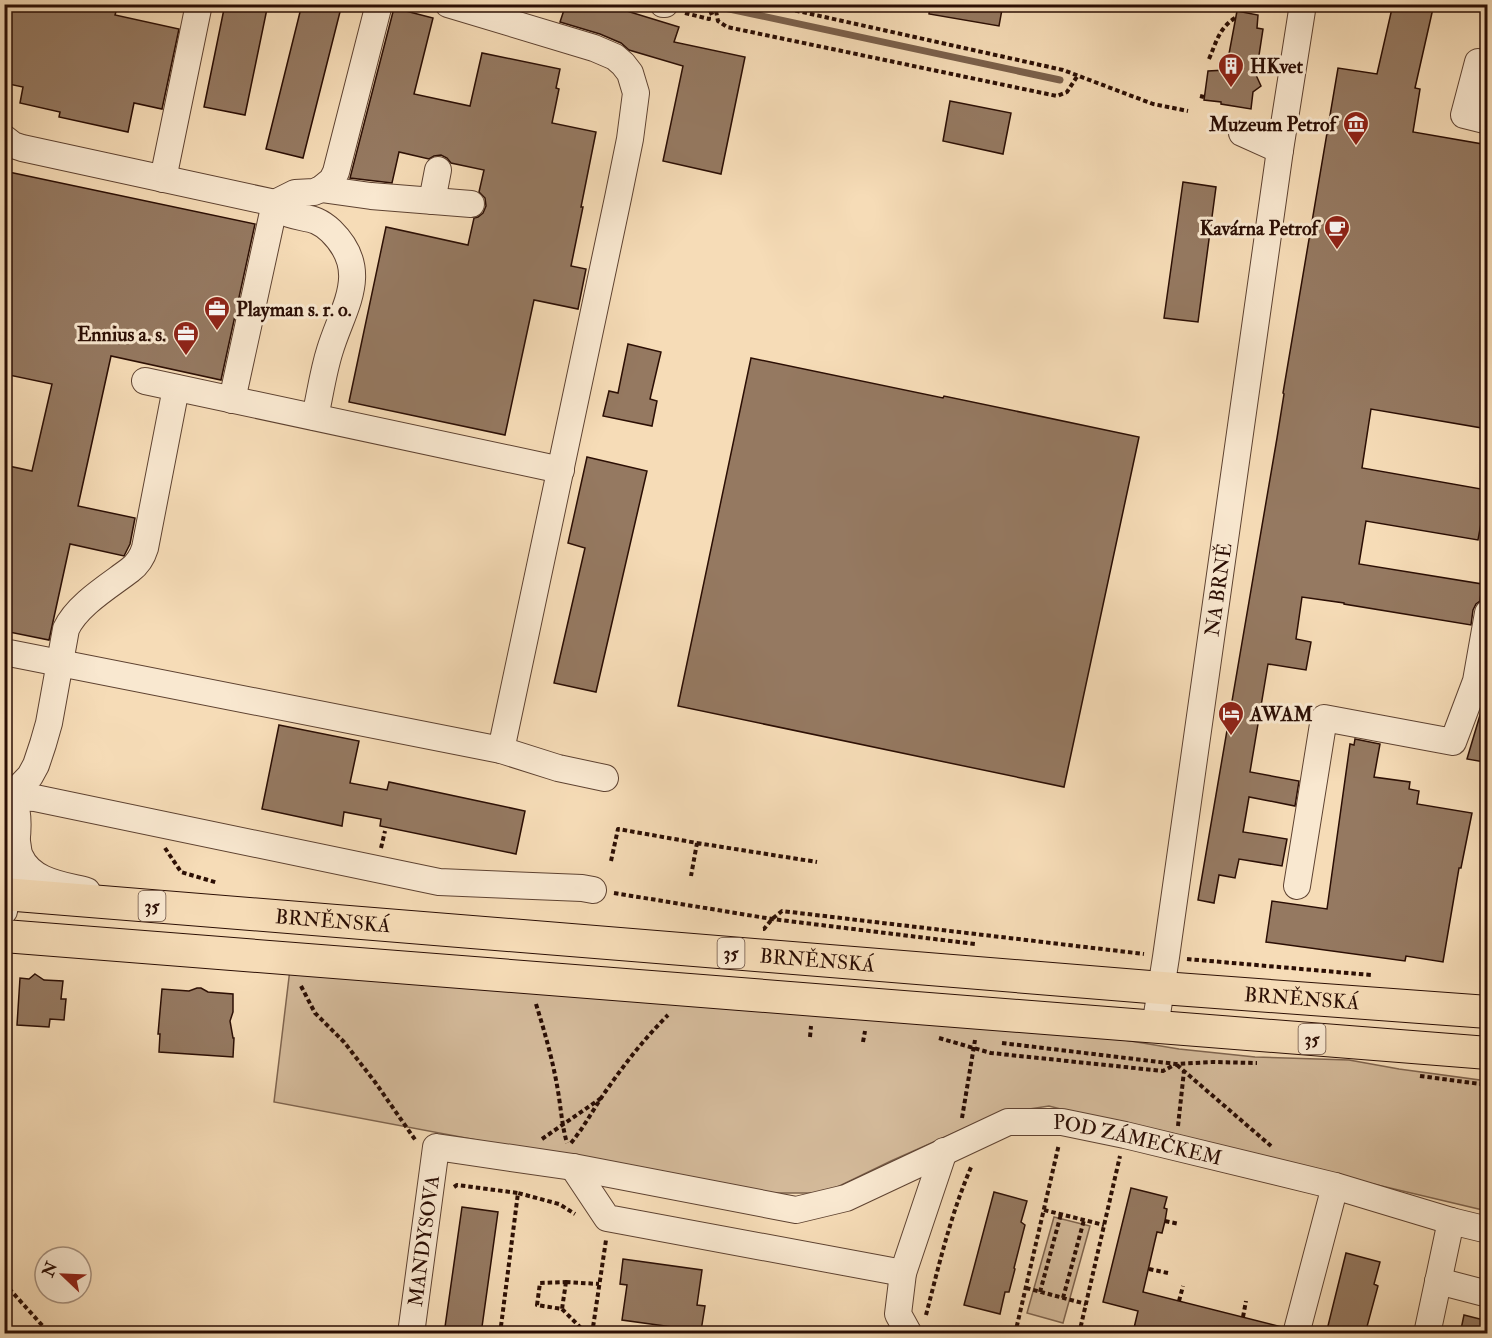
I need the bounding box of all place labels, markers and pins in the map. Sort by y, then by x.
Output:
building icon: HKvet [1216,51,1246,89]
place label: HKvet [1250,54,1303,79]
museum icon: Muzeum Petrof [1341,109,1371,147]
place label: Muzeum Petrof [1208,112,1340,137]
cafe icon: Kavárna Petrof [1322,213,1352,251]
place label: Kavárna Petrof [1200,216,1322,241]
office icon: Playman s. r. o. [202,294,232,332]
place label: Playman s. r. o. [236,297,352,323]
office icon: Ennius a. s. [171,319,201,357]
place label: Ennius a. s. [77,322,166,347]
hotel icon: AWAM [1216,699,1246,737]
place label: AWAM [1249,702,1313,727]

